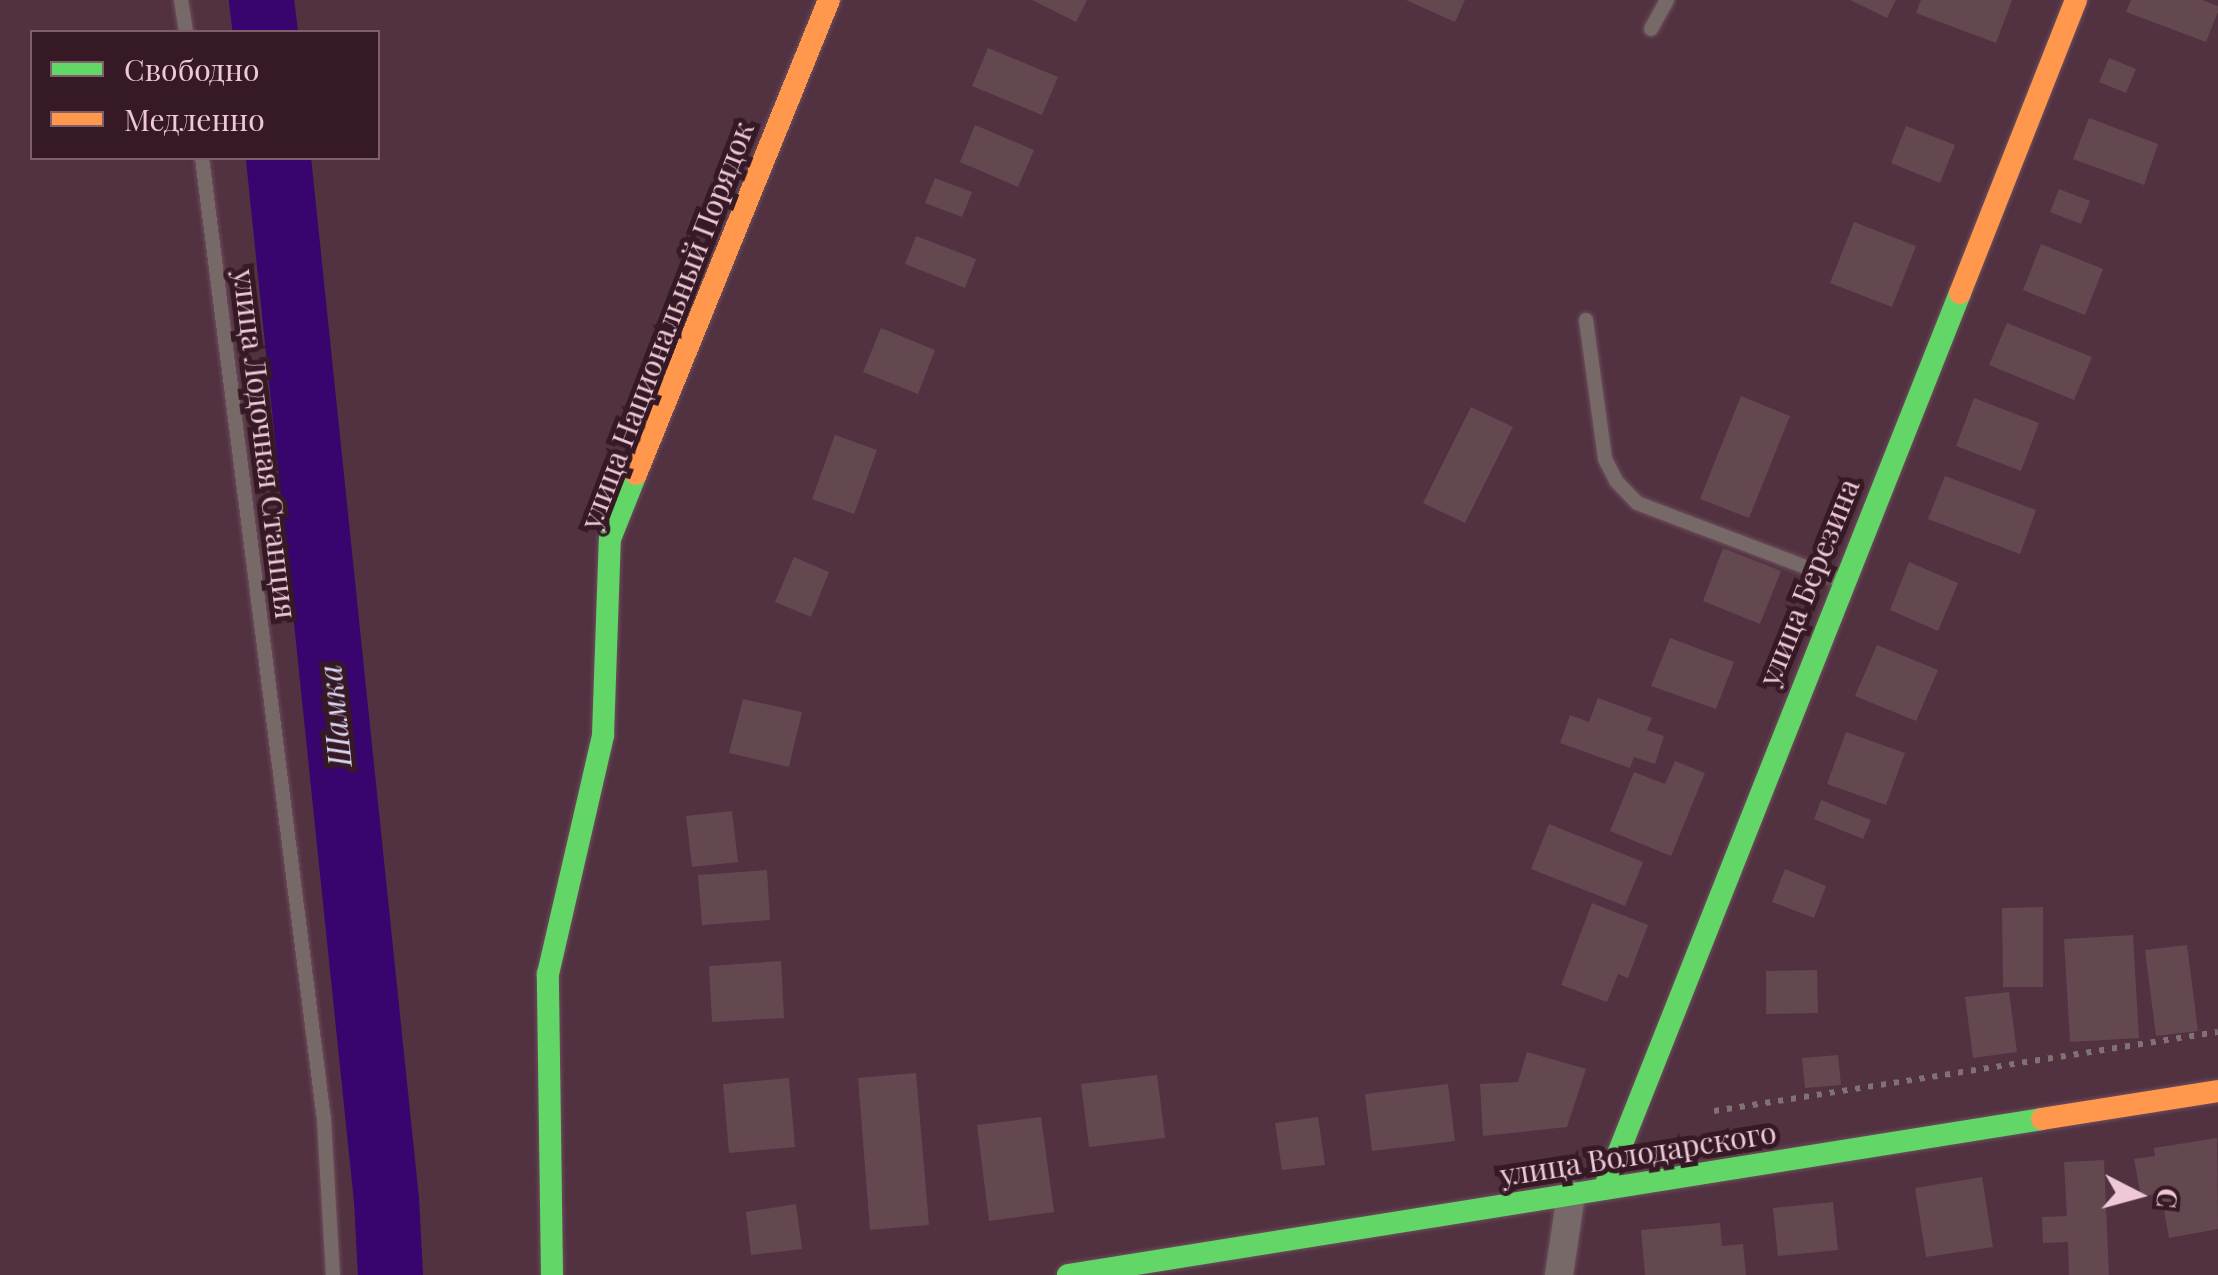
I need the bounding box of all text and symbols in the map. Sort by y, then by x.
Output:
legend [30,30,380,160]
text: Свободно [124,49,259,89]
text: Медленно [124,99,265,139]
street label: улица Национальный Порядок [571,116,761,534]
street label: улица Лодочная Станция [227,267,305,621]
street label: улица Березина [1750,473,1866,691]
water label: Шамка [310,663,358,769]
street label: улица Володарского [1497,1113,1779,1193]
north arrow [2088,1145,2188,1245]
text: С [2149,1186,2188,1210]

